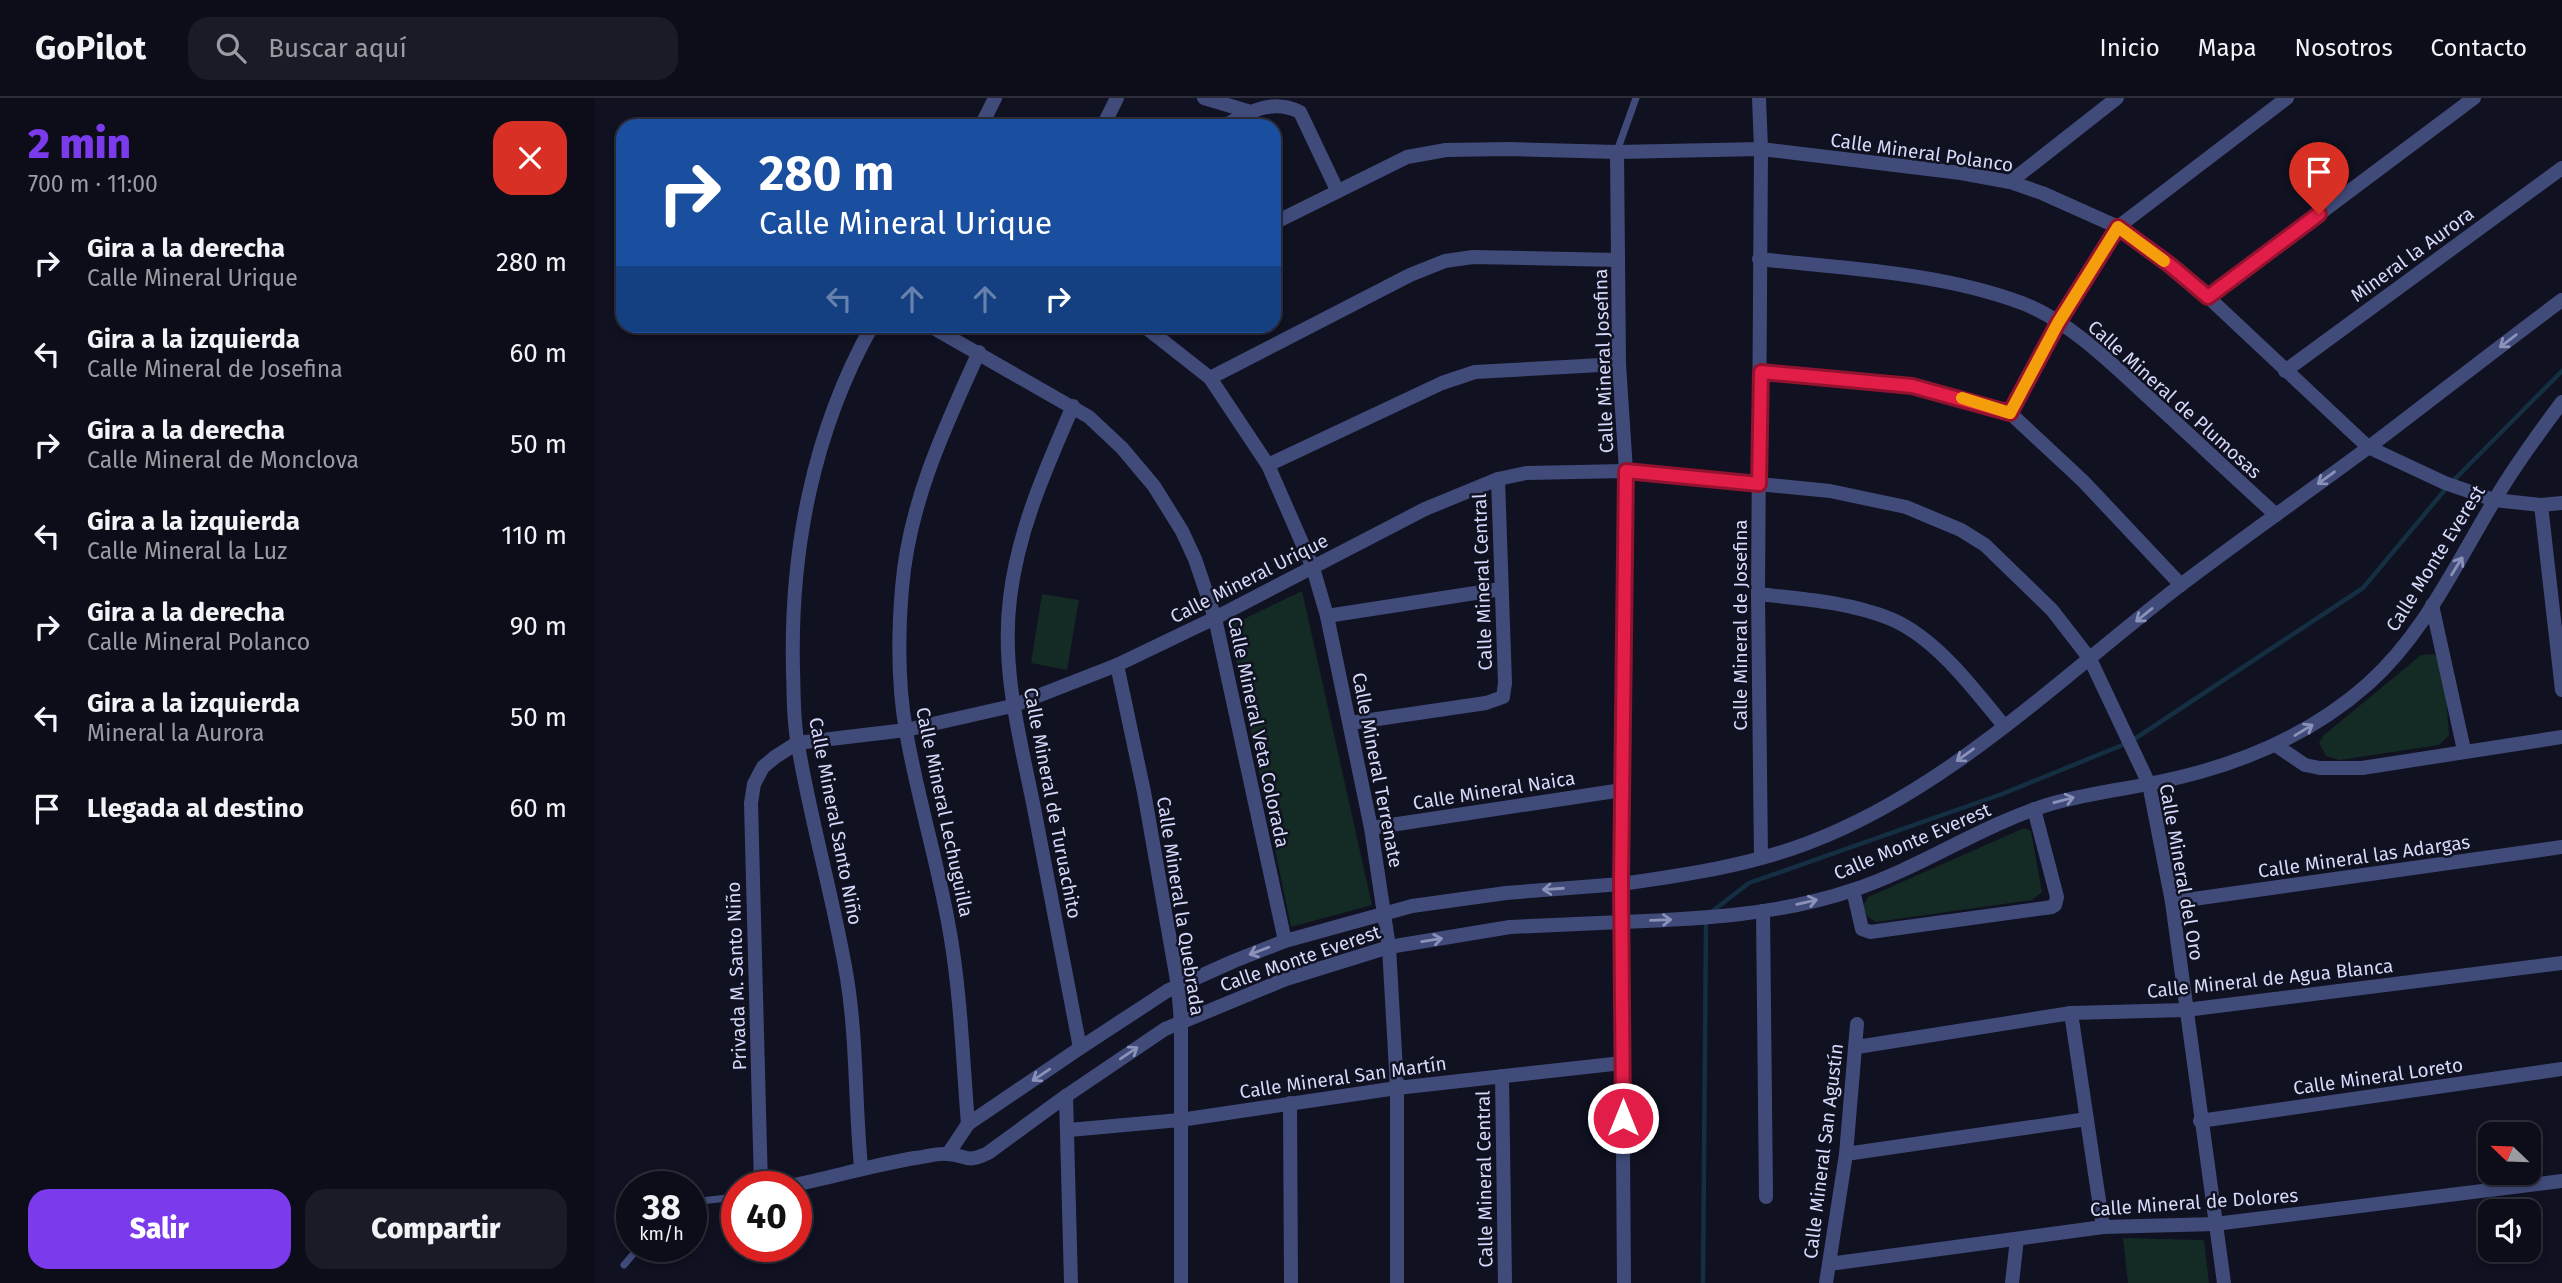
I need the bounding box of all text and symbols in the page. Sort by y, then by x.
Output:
search box [188,17,678,80]
text: GoPilot [35,28,146,68]
icon: search [212,29,250,67]
text: Buscar aquí [268,33,407,64]
text: Inicio [2100,34,2160,62]
text: Mapa [2198,34,2257,62]
text: Nosotros [2295,34,2393,62]
text: Contacto [2431,34,2527,62]
text: 2 min [28,119,131,169]
button: close [493,121,567,195]
street label: Calle Mineral Polanco [1829,128,2015,177]
pin [2289,142,2349,214]
text: 280 m [759,144,895,203]
icon: right [644,147,735,238]
icon: arrive [2300,153,2338,191]
text: 700 m · 11:00 [28,170,158,198]
street label: Mineral la Aurora [2346,202,2478,307]
text: Calle Mineral Urique [759,204,1052,242]
text: Gira a la derecha [87,233,285,264]
icon: right [28,244,66,282]
text: 280 m [496,247,567,278]
text: Calle Mineral Urique [87,264,298,292]
street label: Calle Mineral Josefina [1589,268,1618,454]
icon: left [820,280,858,318]
icon: ahead [893,280,931,318]
icon: ahead [966,280,1004,318]
icon: right [1039,280,1077,318]
street label: Calle Mineral de Plumosas [2083,315,2266,483]
text: Gira a la izquierda [87,324,300,355]
one-way arrow [2499,334,2517,349]
icon: left [28,335,66,373]
text: 60 m [509,338,567,369]
text: Calle Mineral de Josefina [87,355,343,383]
text: Gira a la derecha [87,415,285,446]
icon: right [28,426,66,464]
text: 50 m [510,429,567,460]
text: Calle Mineral de Monclova [87,446,359,474]
one-way arrow [2317,471,2336,485]
street label: Calle Monte Everest [2381,481,2490,636]
street label: Calle Mineral Central [1468,493,1497,671]
text: Gira a la izquierda [87,506,300,537]
icon: left [28,517,66,555]
street label: Calle Mineral de Josefina [1729,519,1752,731]
text: 110 m [501,520,567,551]
street label: Calle Mineral Urique [1166,529,1332,628]
text: Calle Mineral la Luz [87,537,287,565]
one-way arrow [2450,556,2464,576]
text: Gira a la derecha [87,597,285,628]
one-way arrow [2136,607,2154,622]
icon: right [28,608,66,646]
text: 90 m [510,611,567,642]
street label: Calle Mineral Veta Colorada [1223,615,1294,850]
text: Calle Mineral Polanco [87,628,310,656]
street label: Calle Mineral Terrenate [1347,671,1408,870]
street label: Calle Mineral de Turuachito [1019,686,1086,921]
text: Gira a la izquierda [87,688,300,719]
icon: left [28,699,66,737]
text: 50 m [510,702,567,733]
street label: Calle Mineral Lechuguilla [911,705,978,919]
street label: Calle Mineral Santo Niño [804,715,867,927]
text: Mineral la Aurora [87,719,265,747]
one-way arrow [2294,723,2314,737]
one-way arrow [1956,747,1975,762]
street label: Calle Mineral Naica [1411,766,1577,815]
street label: Calle Mineral del Oro [2155,782,2208,962]
icon: arrive [28,790,66,828]
text: Llegada al destino [87,793,304,824]
text: 60 m [509,793,567,824]
one-way arrow [2053,793,2075,806]
street label: Calle Mineral la Quebrada [1152,795,1209,1017]
street label: Calle Monte Everest [1830,798,1994,885]
street label: Calle Mineral las Adargas [2257,830,2472,883]
street label: Privada M. Santo Niño [722,881,751,1071]
one-way arrow [1541,883,1564,896]
one-way arrow [1795,894,1818,908]
one-way arrow [1649,914,1672,927]
street label: Calle Monte Everest [1217,920,1384,997]
one-way arrow [1420,933,1443,946]
one-way arrow [1249,946,1271,959]
street label: Calle Mineral de Agua Blanca [2146,954,2394,1003]
street label: Calle Mineral San Agustín [1799,1042,1848,1260]
one-way arrow [1119,1046,1138,1060]
street label: Calle Mineral San Martín [1238,1052,1448,1103]
street label: Calle Mineral Loreto [2292,1053,2464,1100]
one-way arrow [1032,1068,1051,1082]
position arrow [1586,1081,1660,1155]
street label: Calle Mineral Central [1471,1090,1498,1268]
north arrow [2478,1122,2541,1185]
map controls [2478,1122,2541,1262]
speed limit sign: 40 [721,1171,812,1262]
street label: Calle Mineral de Dolores [2089,1184,2299,1221]
text: 38 [642,1186,681,1228]
button: Salir [28,1189,291,1269]
button: Compartir [305,1189,567,1269]
button: sound [2478,1199,2541,1262]
text: km/h [639,1223,684,1245]

